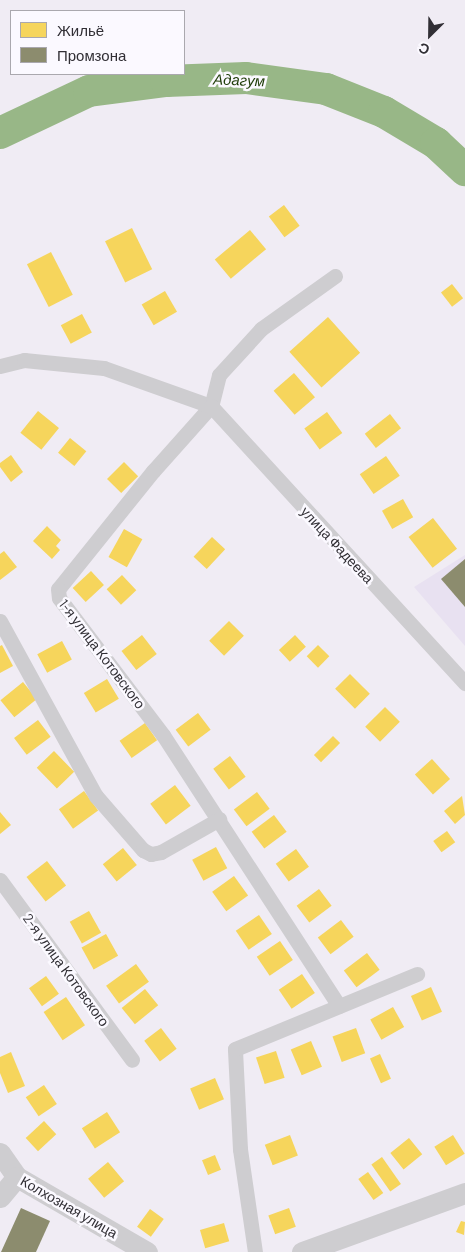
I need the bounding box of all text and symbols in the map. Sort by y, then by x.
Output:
legend [10,10,185,75]
north arrow [405,10,455,60]
text: Жильё [57,21,104,39]
text: С [416,39,432,59]
text: Промзона [57,46,126,64]
water label: Адагум [213,70,265,90]
street label: улица Фадеева [297,503,377,587]
street label: 1-я улица Котовского [55,596,149,712]
street label: 2-я улица Котовского [19,910,113,1030]
street label: Колхозная улица [18,1172,120,1242]

